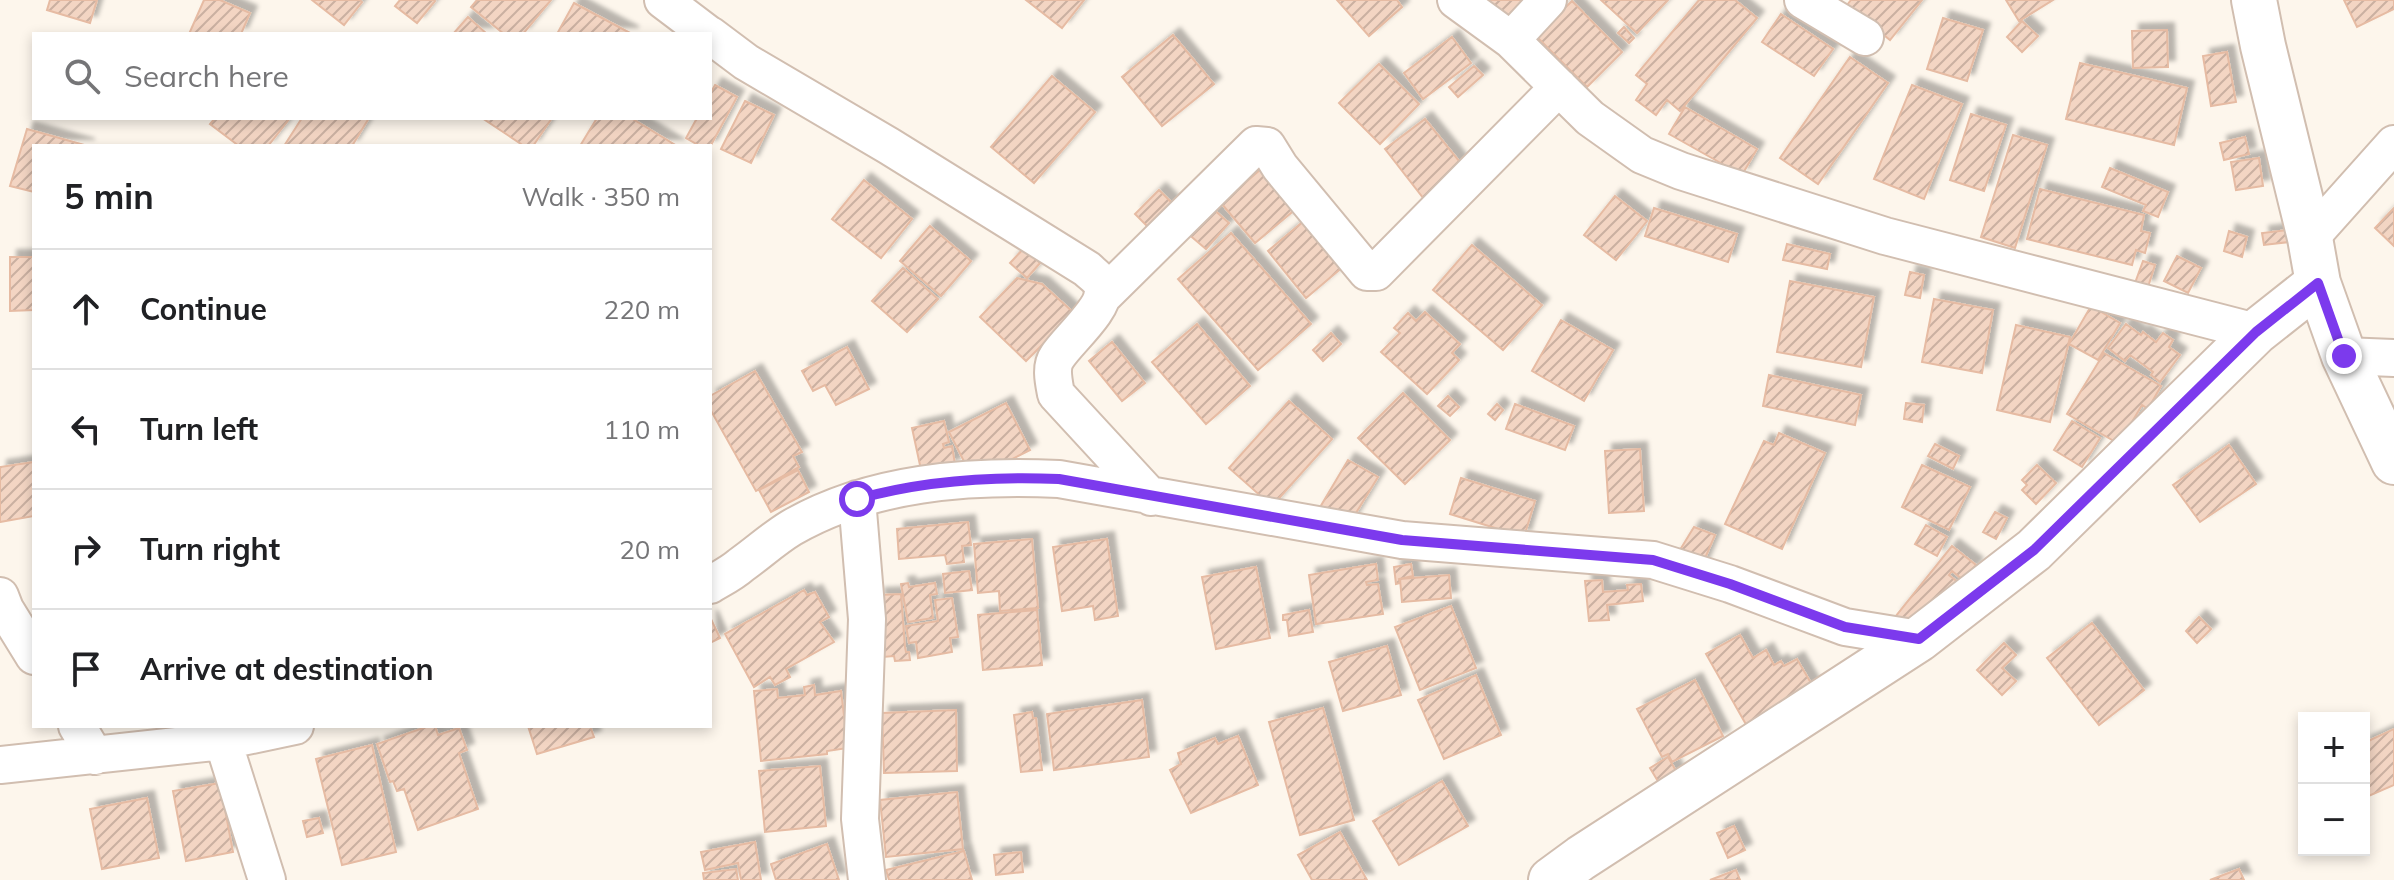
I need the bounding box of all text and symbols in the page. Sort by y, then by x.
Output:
search box [32,32,712,120]
icon: search [60,54,104,98]
text: Search here [124,57,289,95]
text: 5 min [64,175,154,218]
text: Walk · 350 m [521,180,680,213]
icon: ahead [64,287,108,331]
text: Continue [140,290,267,328]
text: 220 m [604,293,680,326]
route end [2326,338,2362,374]
icon: left [64,407,108,451]
text: Turn left [140,410,258,448]
text: 110 m [604,413,680,446]
route start [839,481,875,517]
icon: right [64,527,108,571]
text: Turn right [140,530,280,568]
text: 20 m [619,533,680,566]
icon: arrive [64,647,108,691]
text: Arrive at destination [140,650,434,688]
map controls [2298,712,2370,856]
button: + [2298,712,2370,784]
button: − [2298,784,2370,856]

